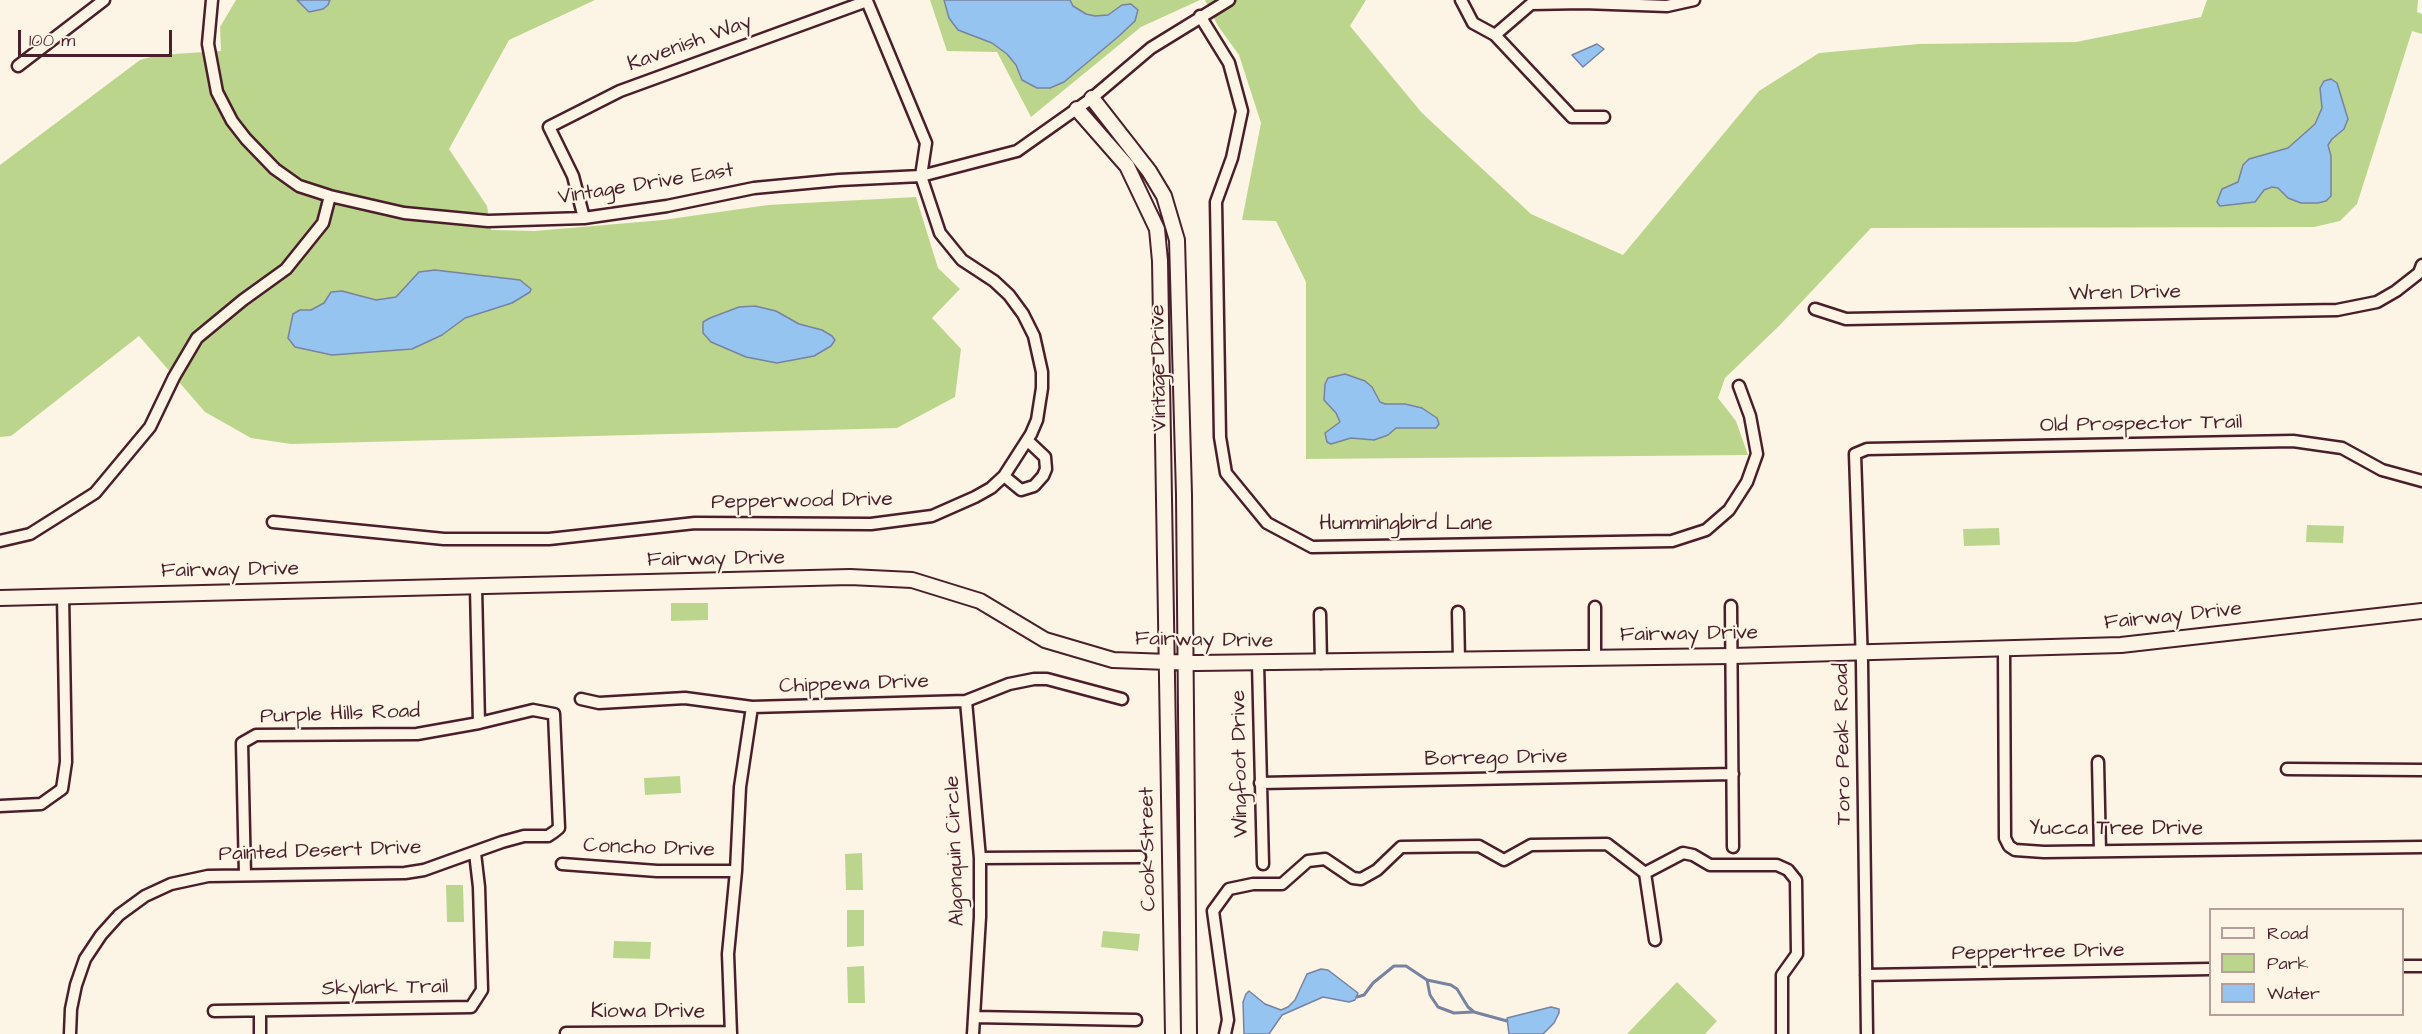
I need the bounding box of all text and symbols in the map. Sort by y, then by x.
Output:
street label: Kavenish Way [624,10,756,78]
scale bar [21,18,176,56]
text: 100 m [29,28,75,53]
street label: Vintage Drive East [556,159,736,211]
street label: Wren Drive [2069,280,2181,308]
street label: Vintage Drive [1146,304,1174,432]
street label: Old Prospector Trail [2040,411,2242,439]
street label: Pepperwood Drive [711,488,893,516]
street label: Hummingbird Lane [1319,512,1493,538]
street label: Fairway Drive [647,546,785,574]
street label: Fairway Drive [161,557,299,585]
street label: Fairway Drive [2103,597,2243,637]
street label: Fairway Drive [1620,621,1758,649]
street label: Fairway Drive [1135,627,1273,655]
street label: Toro Peak Road [1830,663,1858,825]
street label: Chippewa Drive [779,670,929,700]
street label: Wingfoot Drive [1227,690,1255,838]
street label: Purple Hills Road [260,700,420,730]
street label: Borrego Drive [1424,745,1568,773]
street label: Algonquin Circle [941,775,971,927]
street label: Cook Street [1135,786,1163,912]
street label: Yucca Tree Drive [2029,817,2203,843]
street label: Concho Drive [583,834,715,864]
street label: Painted Desert Drive [218,836,422,868]
legend [2209,908,2404,1016]
text: Road [2267,921,2308,946]
street label: Peppertree Drive [1951,939,2125,967]
text: Park [2267,951,2309,976]
street label: Skylark Trail [321,975,449,1003]
text: Water [2267,981,2320,1006]
street label: Kiowa Drive [591,1000,705,1026]

